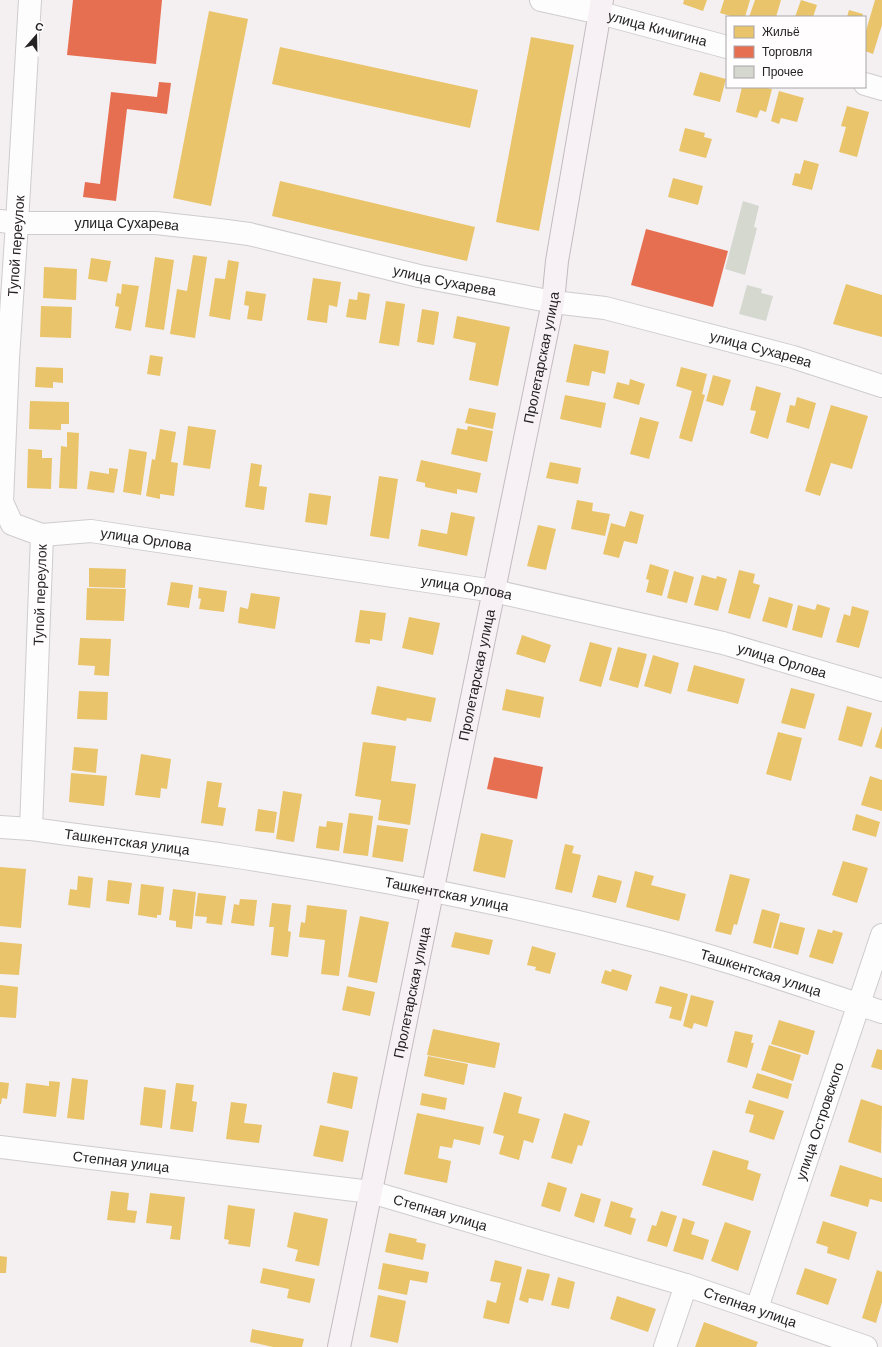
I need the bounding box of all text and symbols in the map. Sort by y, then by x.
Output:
street label: улица Кичигина [606,7,709,49]
north arrow [16,16,56,56]
legend [726,16,866,88]
text: С [34,20,45,34]
text: Жильё [762,25,800,39]
text: Торговля [762,45,812,59]
text: Прочее [762,65,804,79]
street label: Тупой переулок [4,194,28,297]
street label: улица Сухарева [74,215,180,234]
street label: улица Сухарева [392,262,498,299]
street label: Пролетарская улица [520,291,562,425]
street label: улица Сухарева [708,328,814,371]
street label: улица Орлова [100,525,193,554]
street label: Тупой переулок [30,543,50,646]
street label: улица Орлова [420,572,514,603]
street label: Пролетарская улица [455,608,498,742]
street label: улица Орлова [736,640,829,681]
street label: Ташкентская улица [63,826,191,858]
street label: Ташкентская улица [383,874,511,914]
street label: Пролетарская улица [390,925,433,1060]
street label: Ташкентская улица [698,946,824,1000]
street label: улица Островского [792,1060,847,1182]
street label: Степная улица [72,1148,171,1176]
street label: Степная улица [391,1191,489,1234]
street label: Степная улица [702,1284,799,1331]

